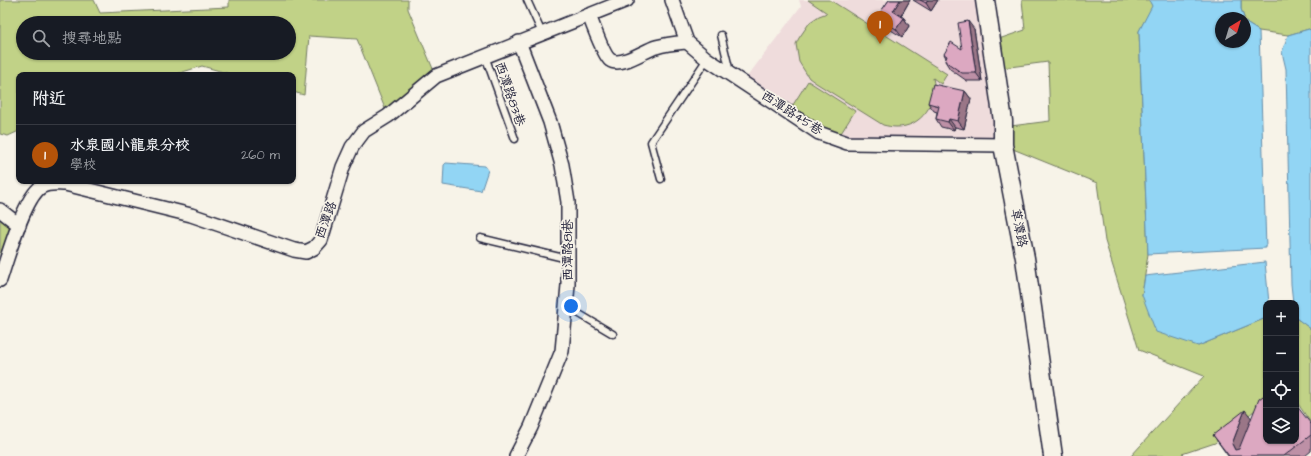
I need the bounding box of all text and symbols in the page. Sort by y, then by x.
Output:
pin: 1 [867,11,893,44]
north arrow [1215,12,1251,48]
search box [16,16,296,60]
icon: search [30,27,52,49]
text: 搜尋地點 [62,28,122,49]
street label: 西潭路83巷 [491,59,529,129]
street label: 西潭路45巷 [758,86,826,140]
text: 附近 [32,87,66,111]
text: 水泉國小龍泉分校 [70,135,190,156]
text: 1 [44,146,46,164]
text: 260 m [241,146,280,164]
text: 學校 [70,156,96,174]
street label: 西潭路 [311,199,341,241]
street label: 草潭路 [1006,207,1032,249]
street label: 西潭路81巷 [559,219,577,281]
your location [561,296,581,316]
map controls [1263,300,1299,444]
button: + [1263,300,1299,336]
button: − [1263,336,1299,372]
button: locate [1263,372,1299,408]
button: layers [1263,408,1299,444]

